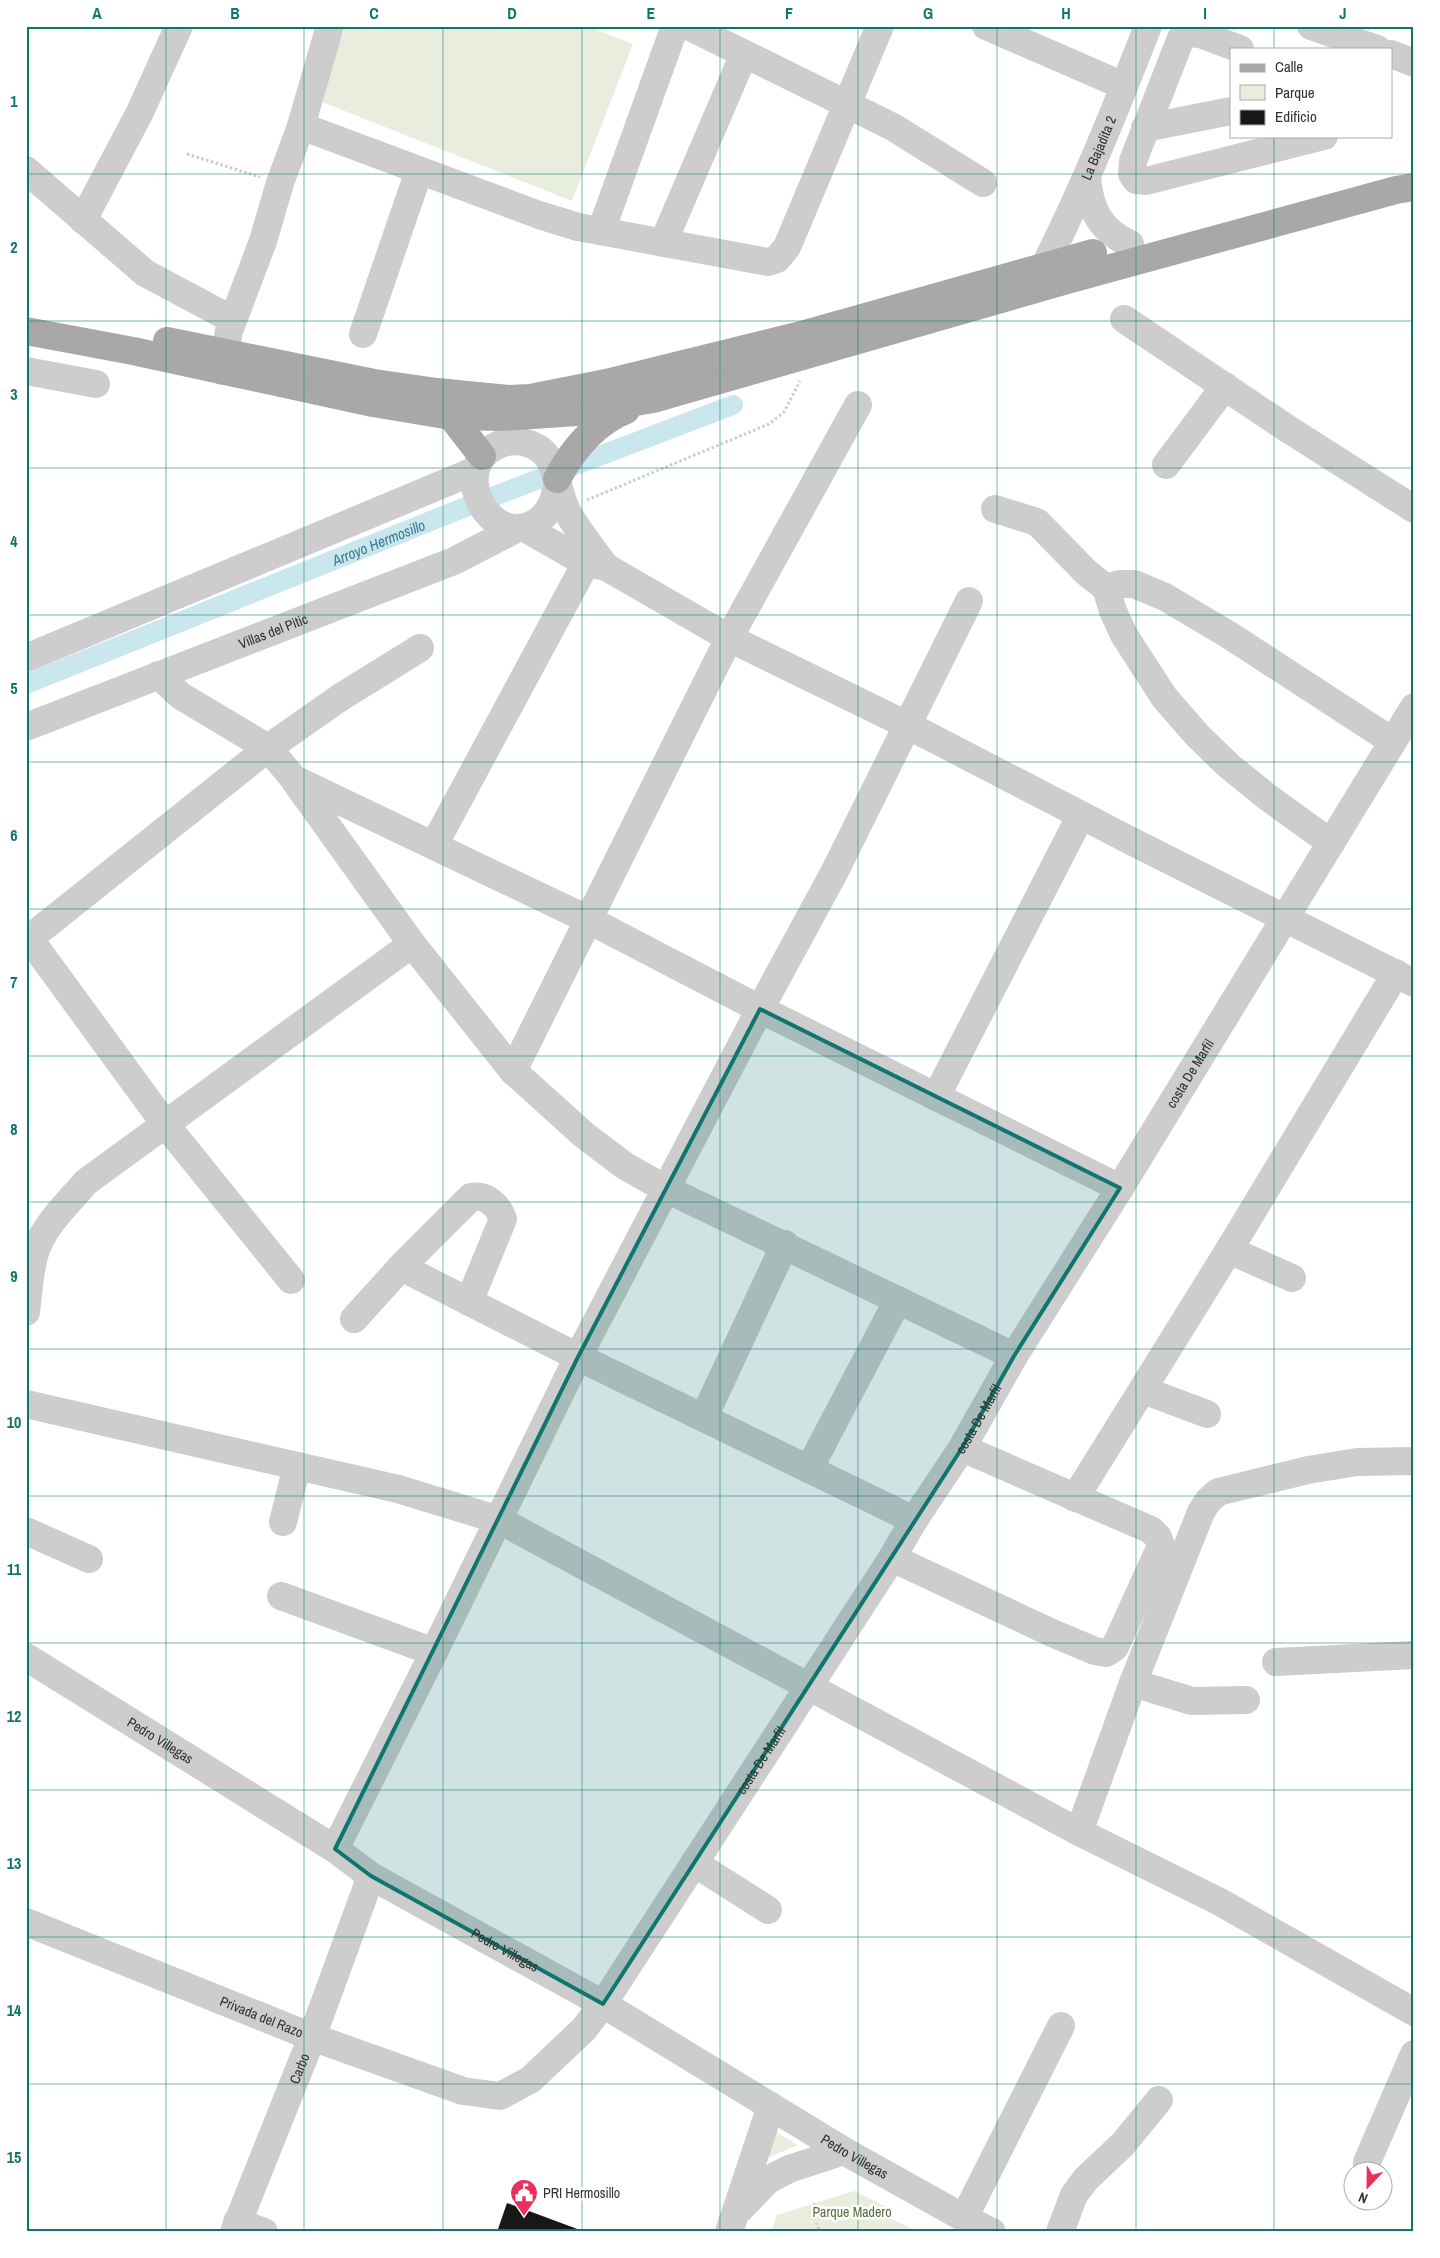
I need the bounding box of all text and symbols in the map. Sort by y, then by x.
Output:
text: A [92,2,102,24]
text: B [230,2,240,24]
text: C [369,2,379,24]
text: D [507,2,517,24]
text: E [647,2,656,24]
text: F [785,2,793,24]
text: G [923,2,933,24]
text: H [1061,2,1071,24]
text: I [1203,2,1207,24]
text: J [1339,2,1347,24]
legend [1230,48,1392,138]
text: Calle [1275,56,1303,77]
text: Parque [1275,82,1315,103]
text: 1 [10,90,18,112]
text: Edificio [1275,106,1317,127]
street label: La Bajadita 2 [1077,113,1120,183]
text: 2 [10,236,18,258]
text: 3 [10,383,18,405]
water label: Arroyo Hermosillo [328,514,428,571]
text: 4 [10,530,18,552]
street label: Villas del Pitic [236,610,310,653]
text: 5 [10,677,18,699]
text: 6 [10,824,18,846]
text: 7 [10,971,18,993]
street label: costa De Marfil [1162,1036,1218,1111]
text: 8 [10,1118,18,1140]
text: 9 [10,1265,18,1287]
street label: costa De Marfil [952,1381,1005,1457]
text: 10 [7,1411,21,1433]
text: 11 [7,1558,22,1580]
text: 12 [7,1705,21,1727]
street label: Pedro Villegas [124,1713,197,1768]
street label: costa De Marfil [732,1723,789,1798]
text: 13 [7,1852,21,1874]
street label: Pedro Villegas [468,1924,542,1976]
street label: Privada del Razo [217,1992,306,2042]
text: 14 [7,1999,22,2021]
street label: Carbo [285,2051,314,2086]
street label: Pedro Villegas [818,2130,892,2183]
text: 15 [7,2146,21,2168]
north arrow [1342,2160,1392,2210]
public building icon: PRI Hermosillo [509,2178,539,2217]
place label: PRI Hermosillo [543,2184,620,2202]
text: N [1356,2188,1370,2208]
park label: Parque Madero [812,2203,892,2221]

